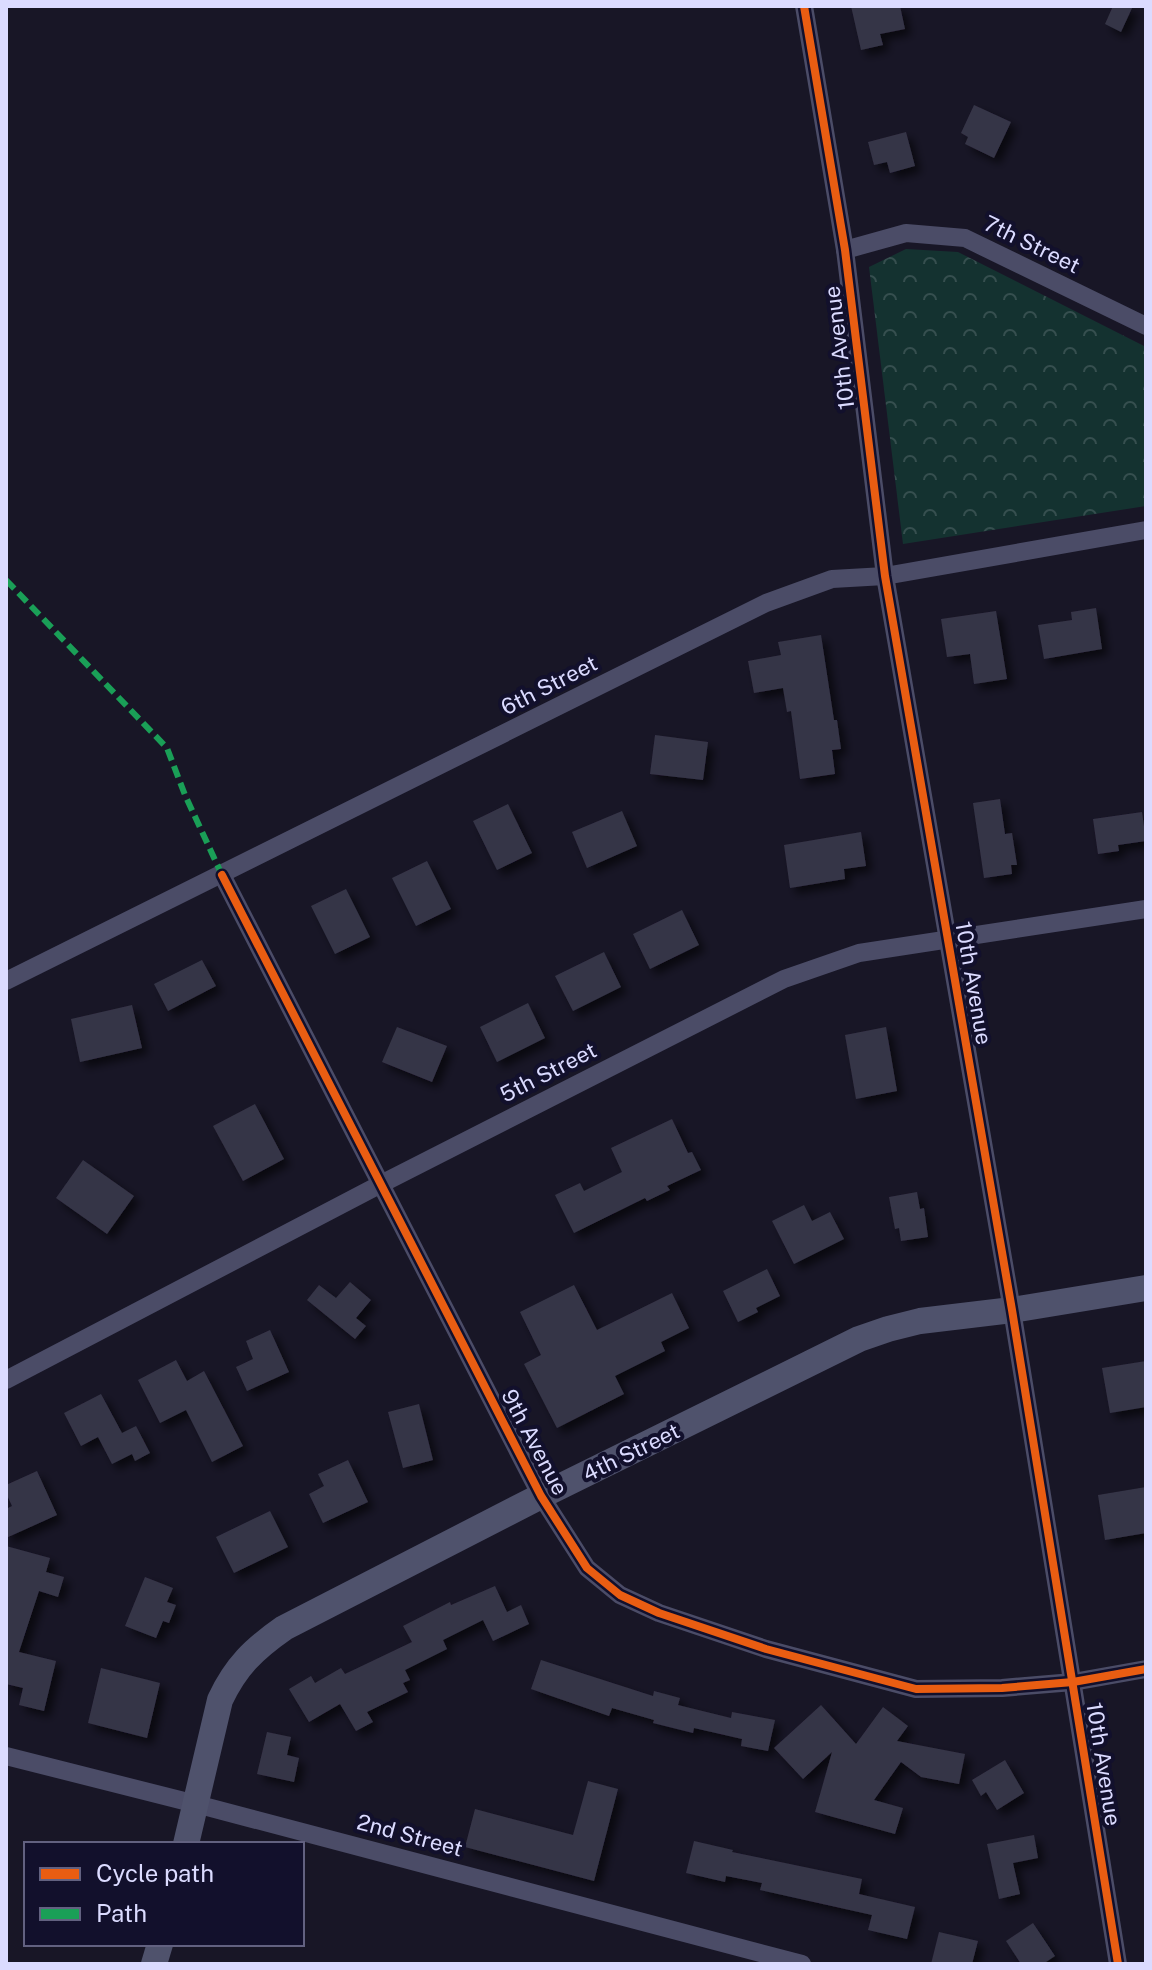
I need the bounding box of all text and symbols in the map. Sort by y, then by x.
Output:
street label: 7th Street [980,210,1084,278]
street label: 10th Avenue [819,285,859,411]
street label: 6th Street [497,650,601,720]
street label: 10th Avenue [950,919,998,1047]
street label: 5th Street [495,1037,601,1107]
street label: 9th Avenue [496,1385,574,1499]
street label: 4th Street [578,1417,684,1487]
street label: 10th Avenue [1081,1700,1127,1828]
street label: 2nd Street [354,1808,466,1862]
legend [24,1842,304,1946]
text: Cycle path [96,1859,214,1887]
text: Path [96,1899,147,1927]

